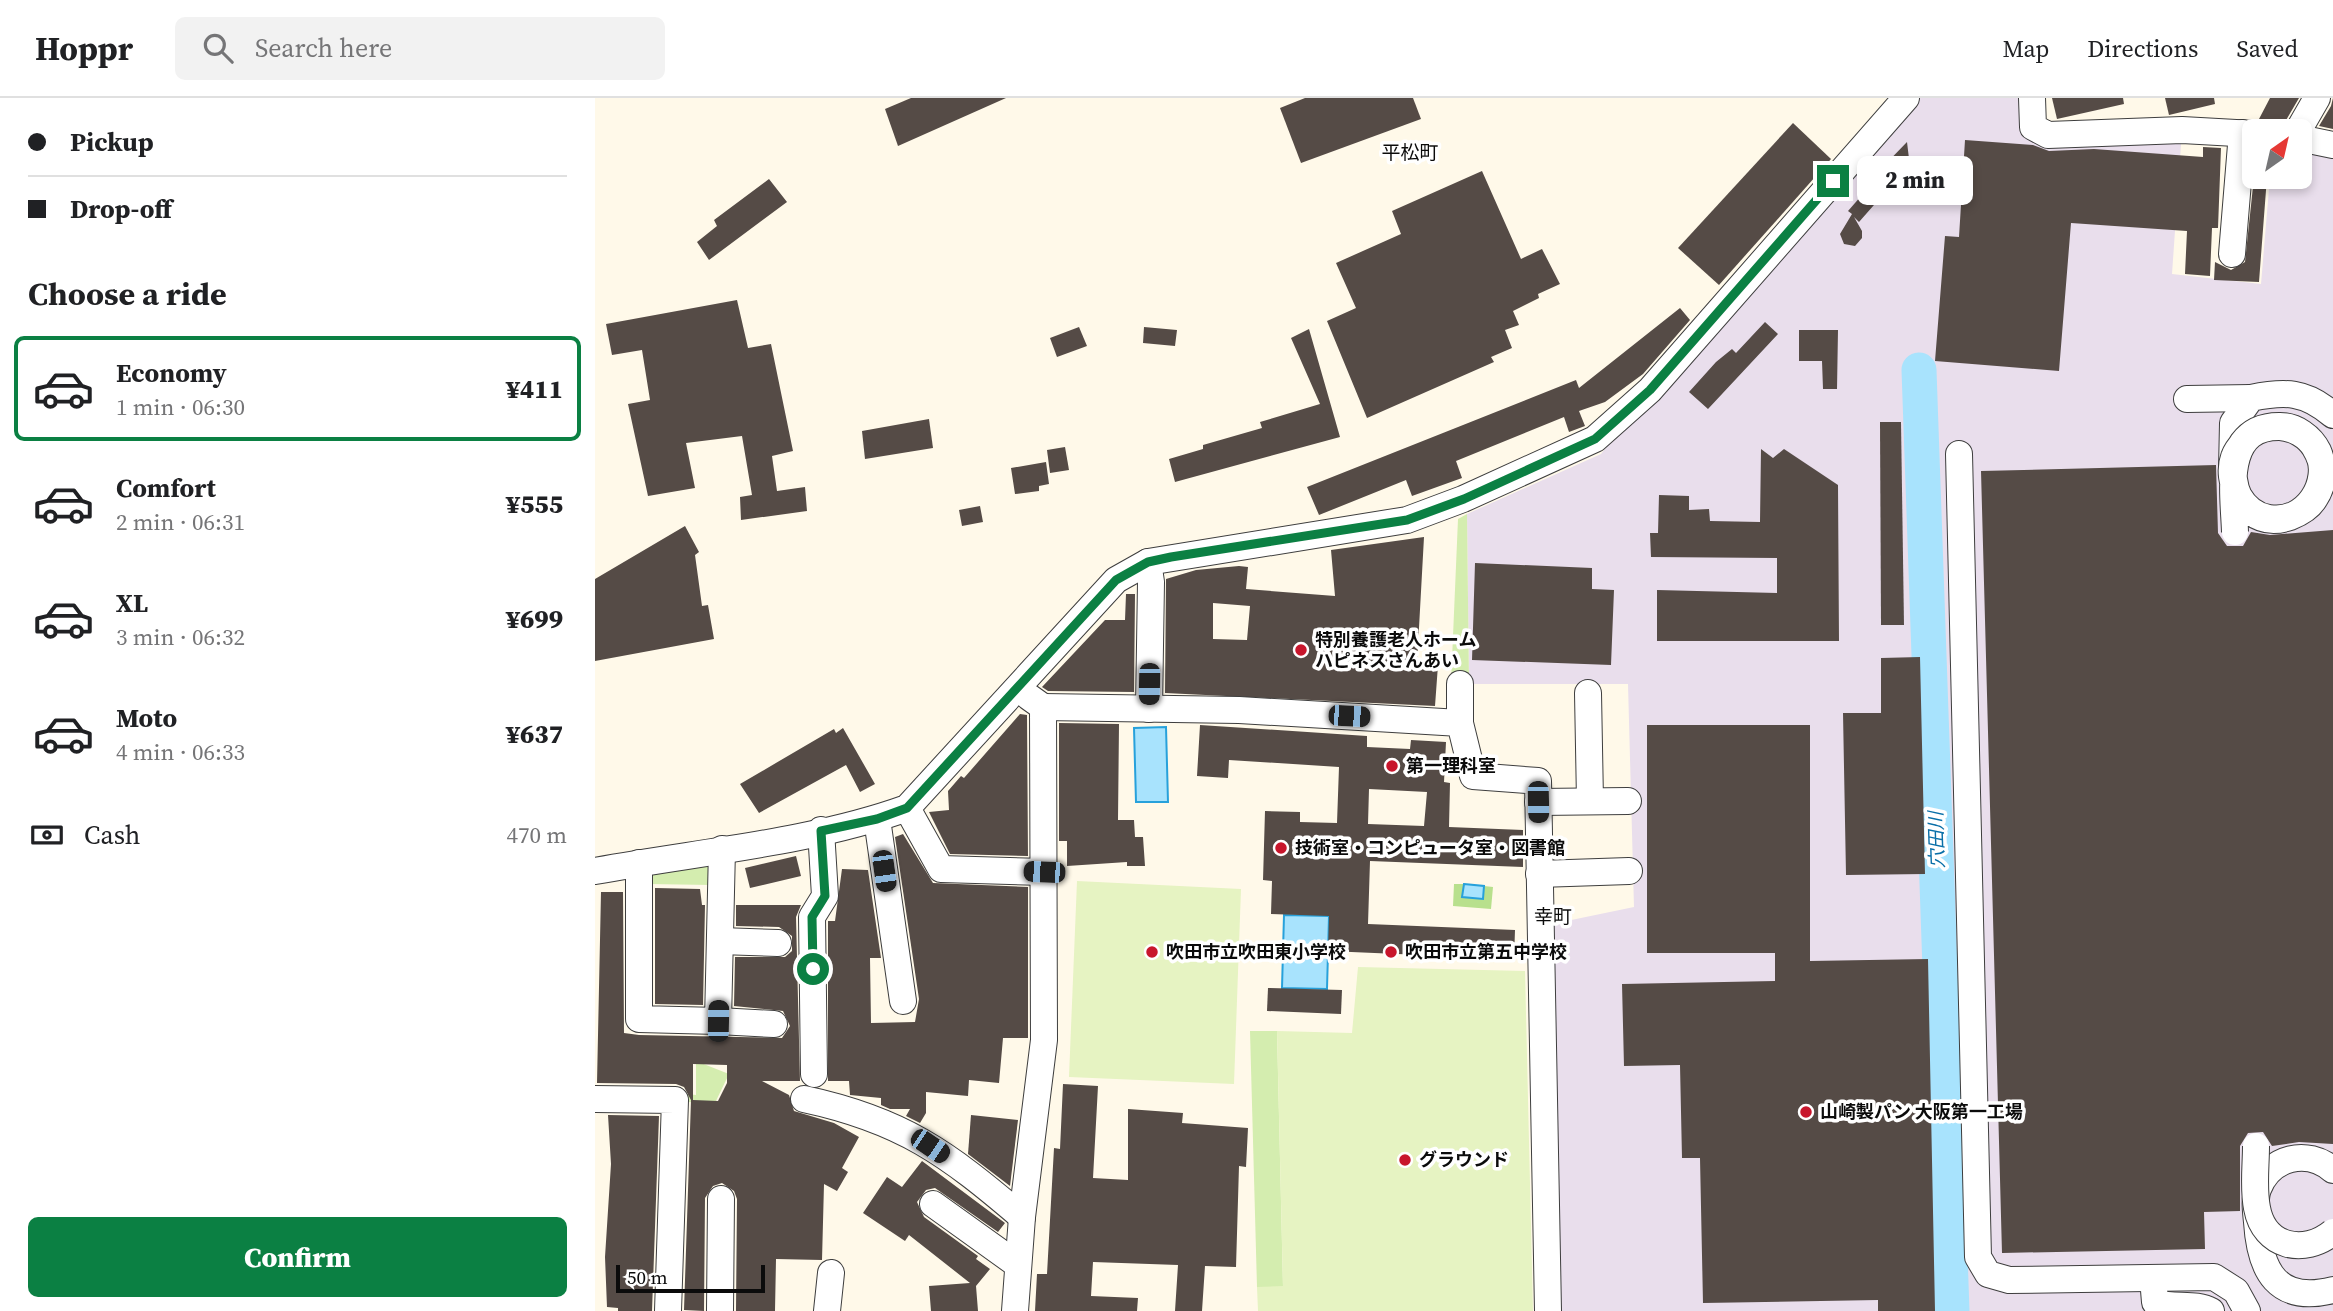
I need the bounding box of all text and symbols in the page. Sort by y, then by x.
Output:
search box [175,17,665,80]
text: Hoppr [35,26,133,71]
icon: search [199,29,237,67]
text: Search here [255,30,392,66]
text: Map [2002,32,2049,65]
text: Directions [2087,32,2198,65]
text: Saved [2236,32,2298,65]
north arrow [2242,119,2312,189]
map controls [2242,119,2312,189]
text: Pickup [70,124,154,160]
district label: 平松町 [1381,139,1439,165]
callout: 2 min [1857,156,1973,206]
text: 2 min [1885,164,1945,196]
route end [1817,165,1849,197]
text: Drop-off [70,191,172,227]
text: Choose a ride [28,272,227,316]
text: Economy [116,355,227,391]
icon: car [32,357,95,420]
text: ¥411 [506,371,563,407]
text: 1 min · 06:30 [116,391,245,423]
text: Comfort [116,470,216,506]
icon: car [32,472,95,535]
text: ¥555 [506,486,563,522]
text: 2 min · 06:31 [116,506,245,538]
text: XL [116,585,148,621]
icon: car [32,587,95,650]
text: ¥699 [506,601,563,637]
text: 3 min · 06:32 [116,621,245,653]
place label: 特別養護老人ホーム ハピネスさんあい [1315,627,1476,673]
marker: 特別養護老人ホーム ハピネスさんあい [1293,642,1309,658]
car [1139,663,1160,705]
text: Moto [116,700,177,736]
icon: car [32,702,95,765]
car [1328,704,1371,728]
text: ¥637 [506,716,563,752]
text: 4 min · 06:33 [116,736,245,768]
place label: 第一理科室 [1406,753,1496,778]
marker: 第一理科室 [1384,758,1400,774]
car [1528,781,1549,823]
water label: 穴田川 [1922,809,1950,869]
icon: cash [28,816,66,854]
text: Cash [84,817,140,853]
text: 470 m [506,819,567,851]
place label: 技術室・コンピュータ室・図書館 [1295,835,1565,860]
marker: 技術室・コンピュータ室・図書館 [1273,840,1289,856]
car [871,849,898,893]
car [1023,861,1066,883]
district label: 幸町 [1534,903,1572,929]
place label: 吹田市立吹田東小学校 [1166,939,1346,964]
place label: 吹田市立第五中学校 [1405,939,1567,964]
marker: 吹田市立吹田東小学校 [1144,944,1160,960]
marker: 吹田市立第五中学校 [1383,944,1399,960]
route start [797,953,829,985]
car [708,1000,729,1042]
place label: 山崎製パン 大阪第一工場 [1820,1099,2023,1124]
marker: 山崎製パン 大阪第一工場 [1798,1104,1814,1120]
car [907,1126,954,1166]
place label: グラウンド [1419,1147,1509,1172]
marker: グラウンド [1397,1152,1413,1168]
button: Confirm [28,1217,567,1297]
scale bar [616,1262,765,1294]
text: 50 m [627,1264,668,1290]

